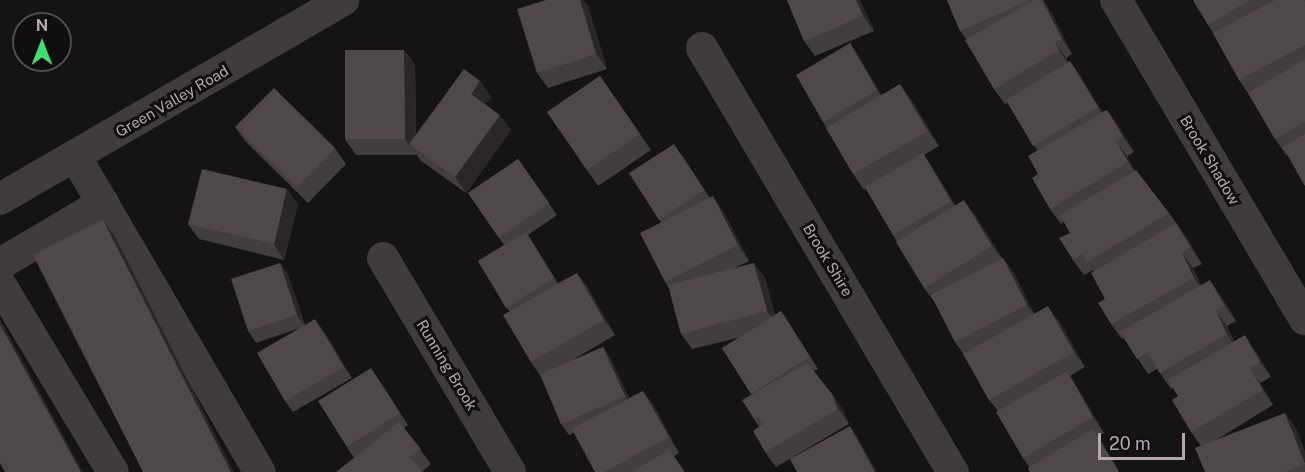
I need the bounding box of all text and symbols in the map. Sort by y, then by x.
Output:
north arrow [12,12,72,72]
text: N [36,16,48,35]
street label: Green Valley Road [112,61,232,141]
street label: Brook Shadow [1176,112,1244,208]
street label: Brook Shire [799,220,857,300]
street label: Running Brook [413,316,481,414]
scale bar [1101,421,1188,459]
text: 20 m [1109,433,1151,454]

